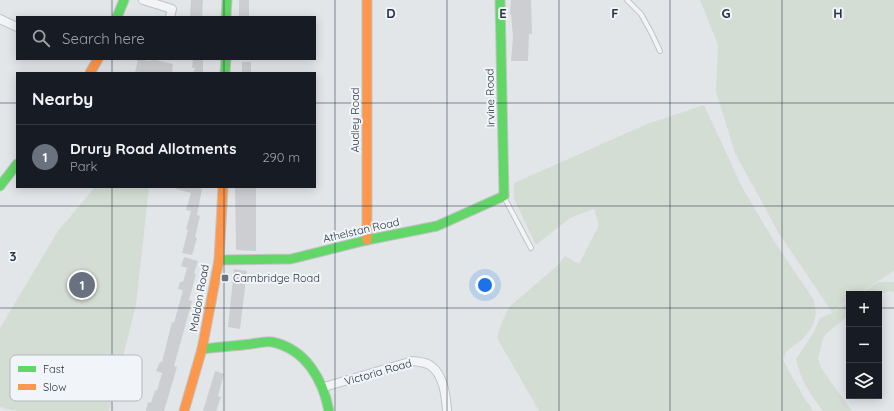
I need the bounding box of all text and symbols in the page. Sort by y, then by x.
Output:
text: D [386,5,396,21]
text: E [499,5,507,21]
text: F [611,5,619,21]
text: G [721,5,731,21]
text: H [833,5,843,21]
search box [16,16,316,60]
icon: search [30,27,52,49]
text: Search here [62,29,145,48]
street label: Irvine Road [482,69,498,127]
street label: Audley Road [348,87,362,153]
text: Nearby [32,88,93,109]
text: Drury Road Allotments [70,139,237,158]
text: 1 [42,149,48,165]
text: 290 m [262,149,300,165]
text: Park [70,158,98,174]
street label: Athelstan Road [321,214,401,246]
text: 3 [10,248,17,264]
street label: Maldon Road [186,263,212,333]
pin: 1 [69,270,95,300]
place label: Cambridge Road [233,271,320,285]
marker: Cambridge Road [220,273,230,283]
your location [475,275,495,295]
map controls [846,291,882,399]
button: + [846,291,882,327]
button: − [846,327,882,363]
legend [10,355,142,401]
street label: Victoria Road [343,356,413,388]
text: Fast [43,362,65,376]
button: layers [846,363,882,399]
text: Slow [43,380,67,394]

